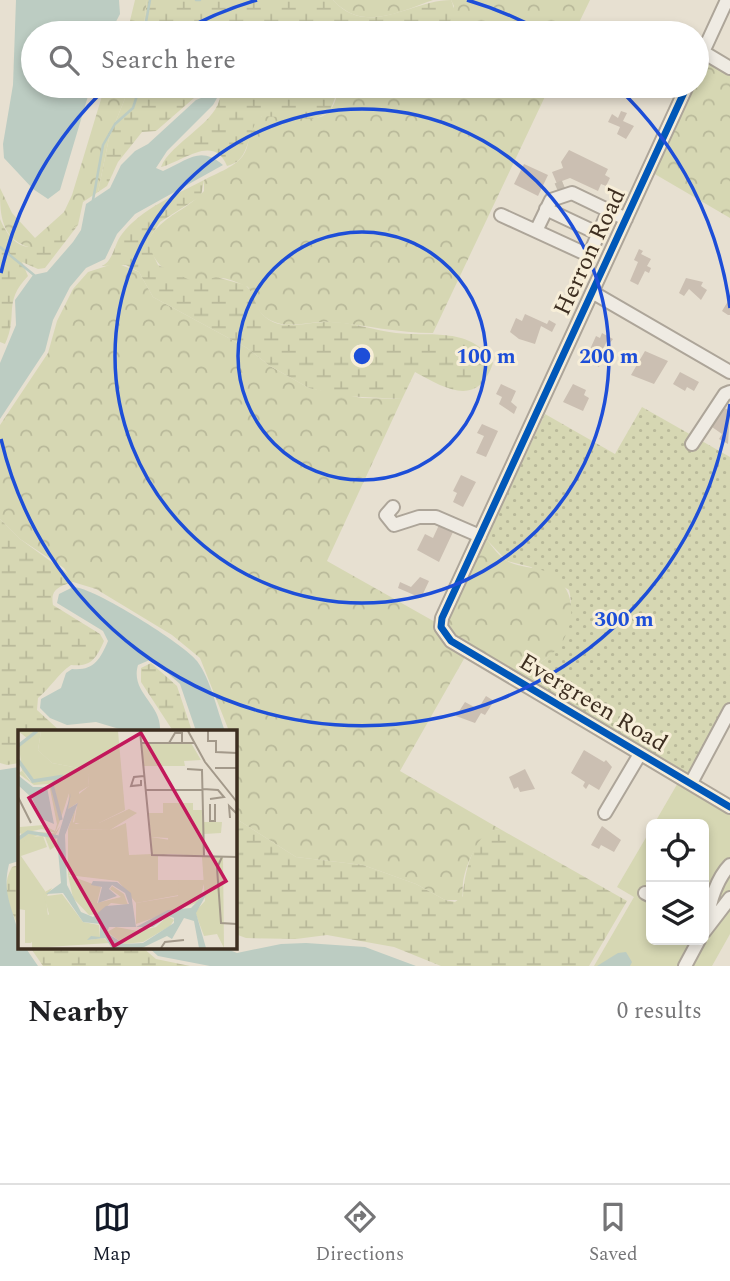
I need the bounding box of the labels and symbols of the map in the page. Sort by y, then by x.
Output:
street label: Herron Road [545,182,635,322]
text: 100 m [456,341,516,373]
text: 200 m [579,341,639,373]
centre of rings [350,344,374,368]
text: 300 m [594,604,654,636]
street label: Evergreen Road [512,644,674,762]
inset map [18,730,236,948]

